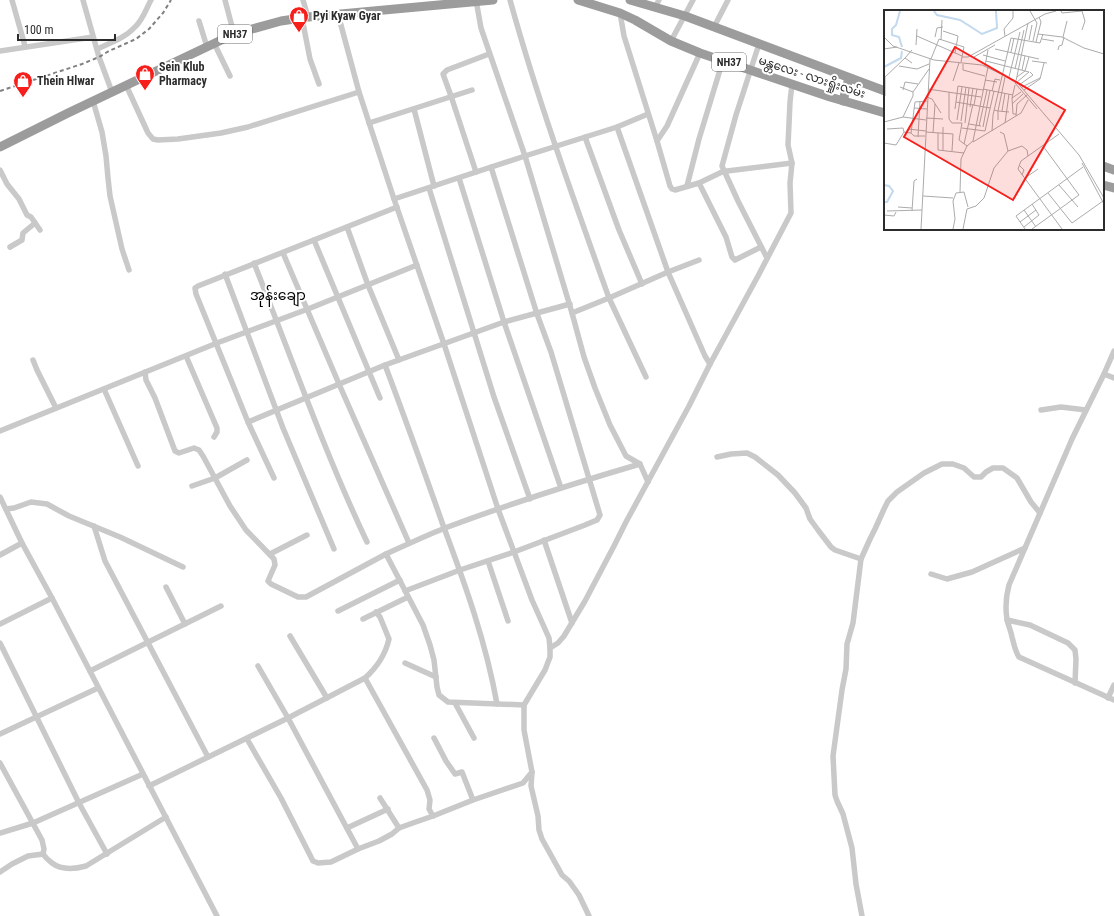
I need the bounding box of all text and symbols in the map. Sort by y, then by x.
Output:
shop icon: Pyi Kyaw Gyar [288,5,310,33]
place label: Pyi Kyaw Gyar [313,9,381,23]
inset map [884,10,1104,230]
scale bar [18,16,115,42]
text: 100 m [24,23,54,37]
road number: NH37 [218,25,252,43]
street label: မန္တလေး - လားရှိုးလမ်း [756,51,868,104]
road number: NH37 [712,53,746,71]
place label: Sein Klub Pharmacy [159,60,207,88]
shop icon: Sein Klub Pharmacy [134,63,156,91]
shop icon: Thein Hlwar [12,70,34,98]
place label: Thein Hlwar [37,74,94,88]
district label: အုန်းချော [250,285,306,307]

